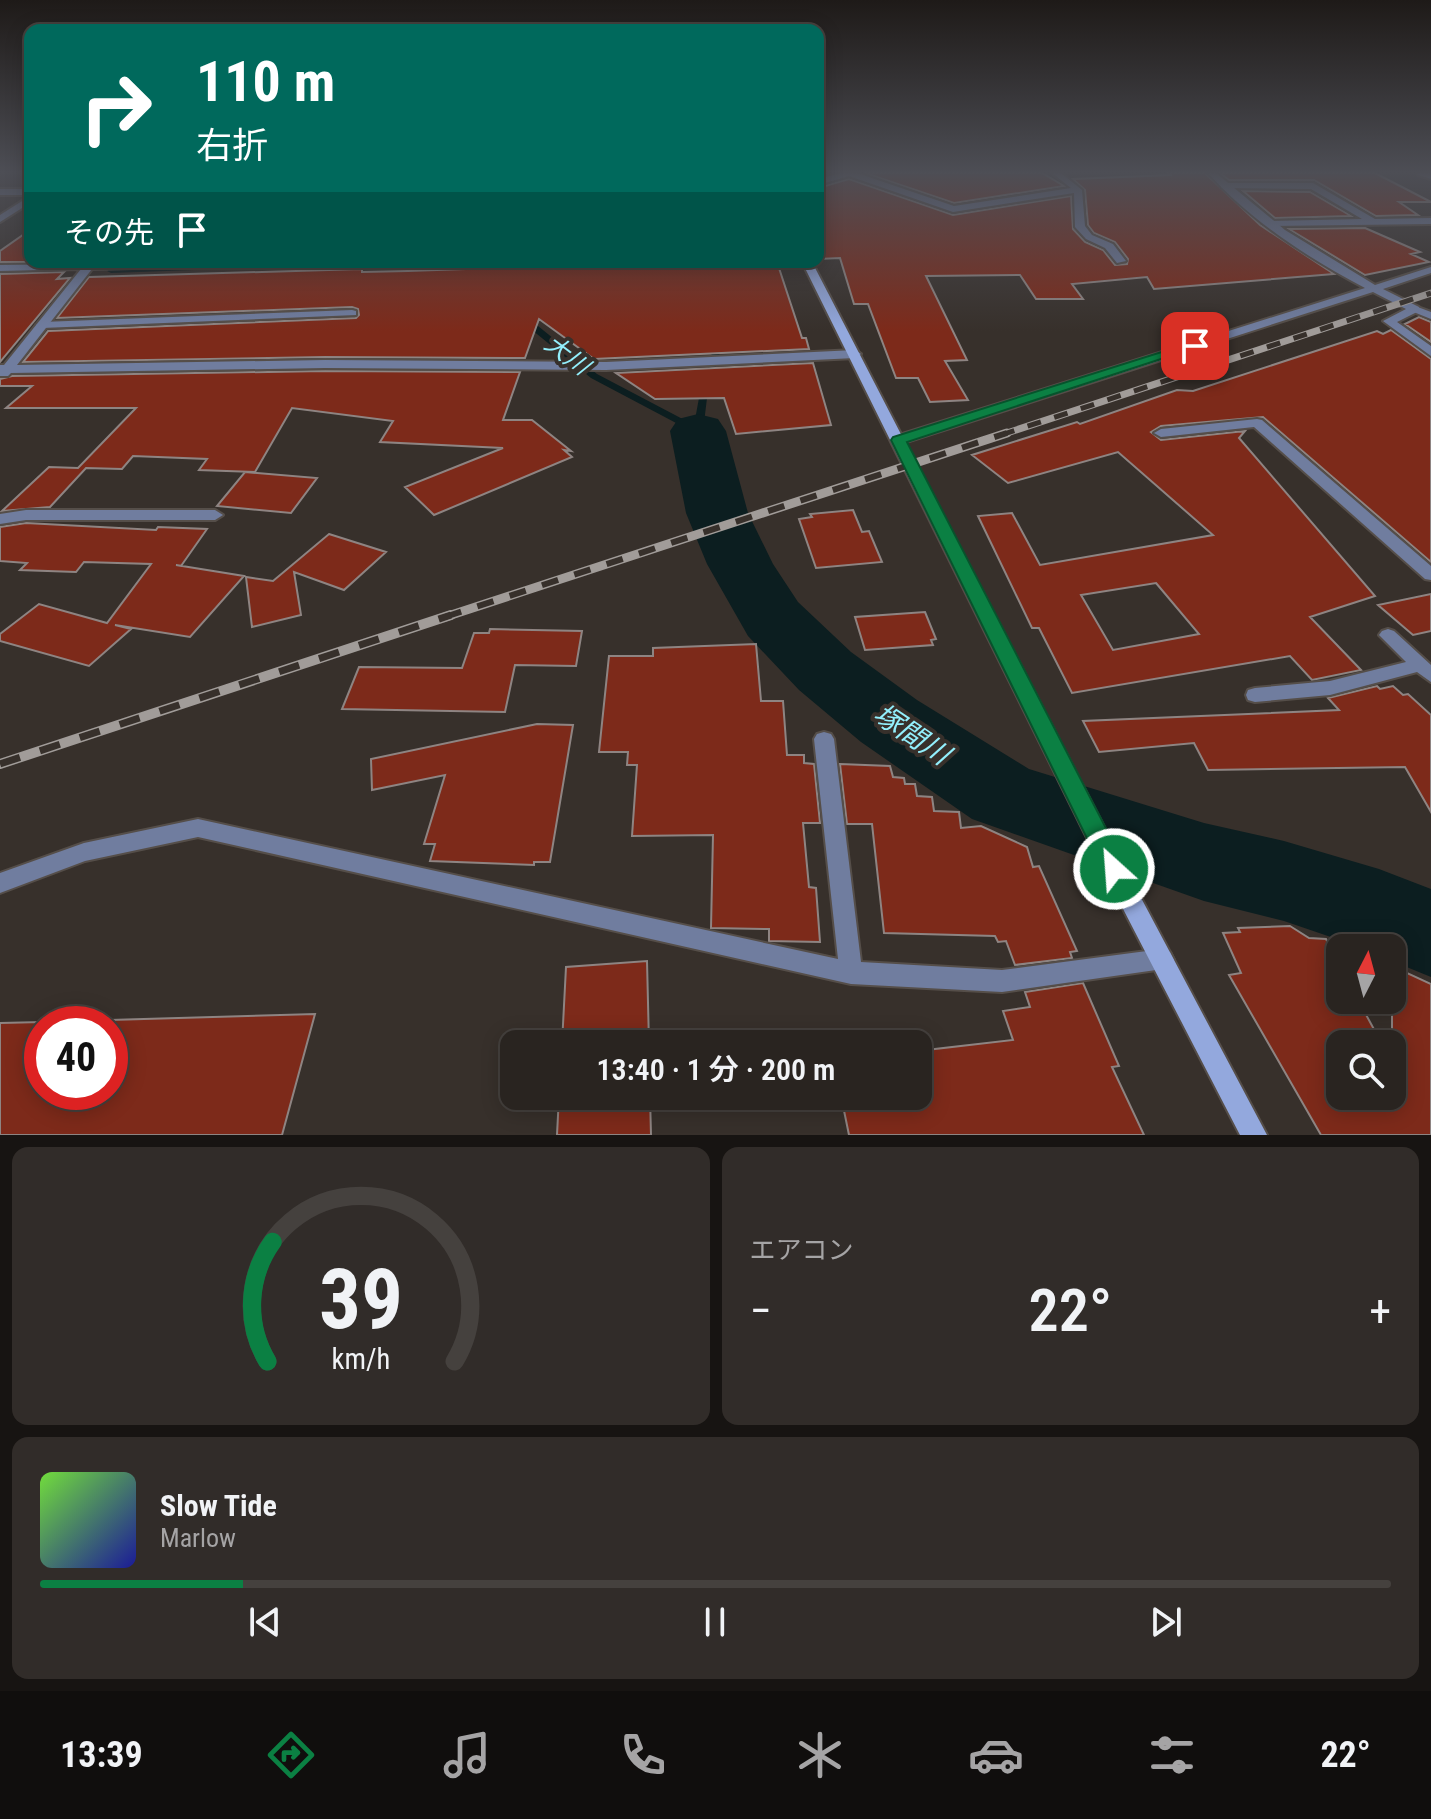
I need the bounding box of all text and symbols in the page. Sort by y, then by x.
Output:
text: 110 m [196,49,335,115]
icon: right [64,56,168,160]
text: 右折 [196,125,268,167]
icon: arrive [170,208,214,252]
text: その先 [64,215,154,250]
pin [1161,312,1229,380]
icon: arrive [1173,324,1217,368]
water label: 大川 [539,329,597,382]
water label: 塚間川 [868,697,958,773]
position arrow [1072,827,1156,911]
north arrow [1326,934,1406,1014]
map controls [1326,934,1406,1110]
speed limit sign: 40 [24,1006,128,1110]
button: search [1326,1030,1406,1110]
text: 13:40 · 1 分 · 200 m [597,1052,835,1087]
text: エアコン [750,1235,854,1265]
text: 39 [319,1251,403,1348]
text: 22° [1029,1275,1112,1346]
text: − [750,1285,772,1337]
text: + [1369,1285,1391,1337]
text: km/h [331,1342,390,1376]
text: Slow Tide [160,1488,277,1523]
text: Marlow [160,1523,236,1553]
icon: previous [243,1600,287,1644]
icon: pause [693,1600,737,1644]
icon: next [1144,1600,1188,1644]
icon: directions [263,1727,319,1783]
icon: music [439,1727,495,1783]
icon: phone [615,1727,671,1783]
icon: climate [792,1727,848,1783]
icon: car [968,1727,1024,1783]
icon: filters [1144,1727,1200,1783]
text: 13:39 [60,1734,143,1776]
text: 22° [1320,1734,1371,1776]

